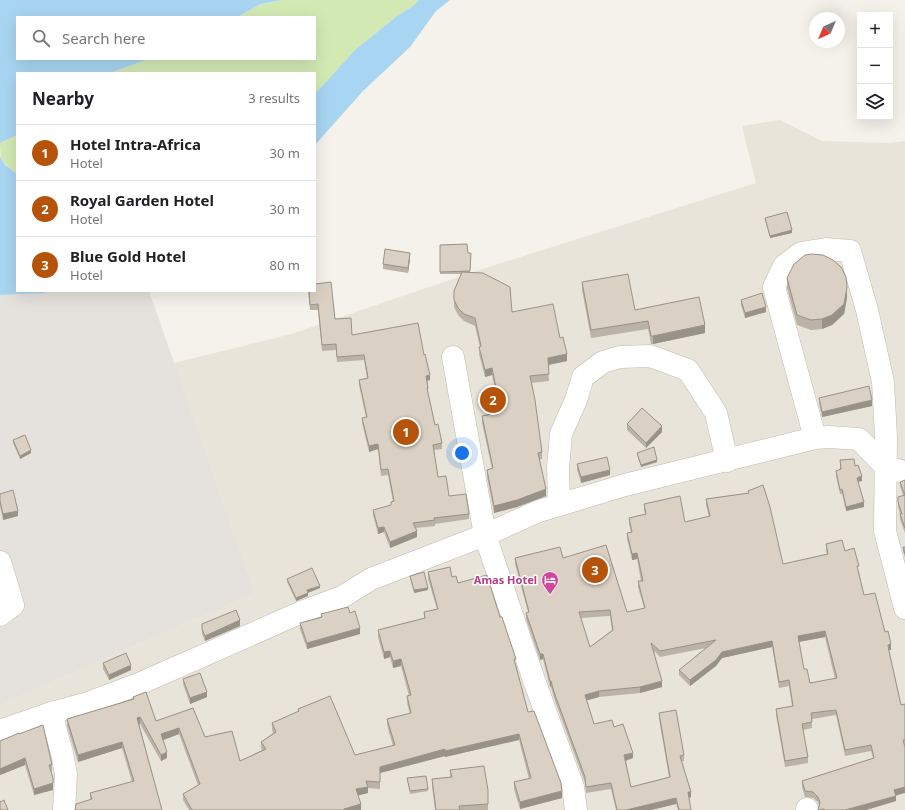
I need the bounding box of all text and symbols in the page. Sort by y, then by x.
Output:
north arrow [809,12,845,48]
map controls [857,12,893,120]
button: + [857,12,893,48]
search box [16,16,316,60]
icon: search [30,27,52,49]
text: Search here [62,28,145,48]
button: − [857,48,893,84]
button: layers [857,84,893,120]
text: Nearby [32,87,94,110]
text: 3 results [248,89,300,107]
text: Hotel Intra-Africa [70,134,201,154]
text: 1 [41,144,49,162]
text: 30 m [270,144,300,162]
text: Hotel [70,154,103,172]
text: Royal Garden Hotel [70,190,214,210]
text: 2 [41,200,49,218]
text: 30 m [270,200,300,218]
text: Hotel [70,210,103,228]
text: Blue Gold Hotel [70,246,186,266]
text: 3 [41,256,49,274]
text: 80 m [270,256,300,274]
text: Hotel [70,266,103,284]
pin: 2 [480,385,506,415]
pin: 1 [393,417,419,447]
your location [452,443,472,463]
pin: 3 [582,555,608,585]
hotel icon: Amas Hotel [540,570,560,595]
place label: Amas Hotel [474,572,537,587]

